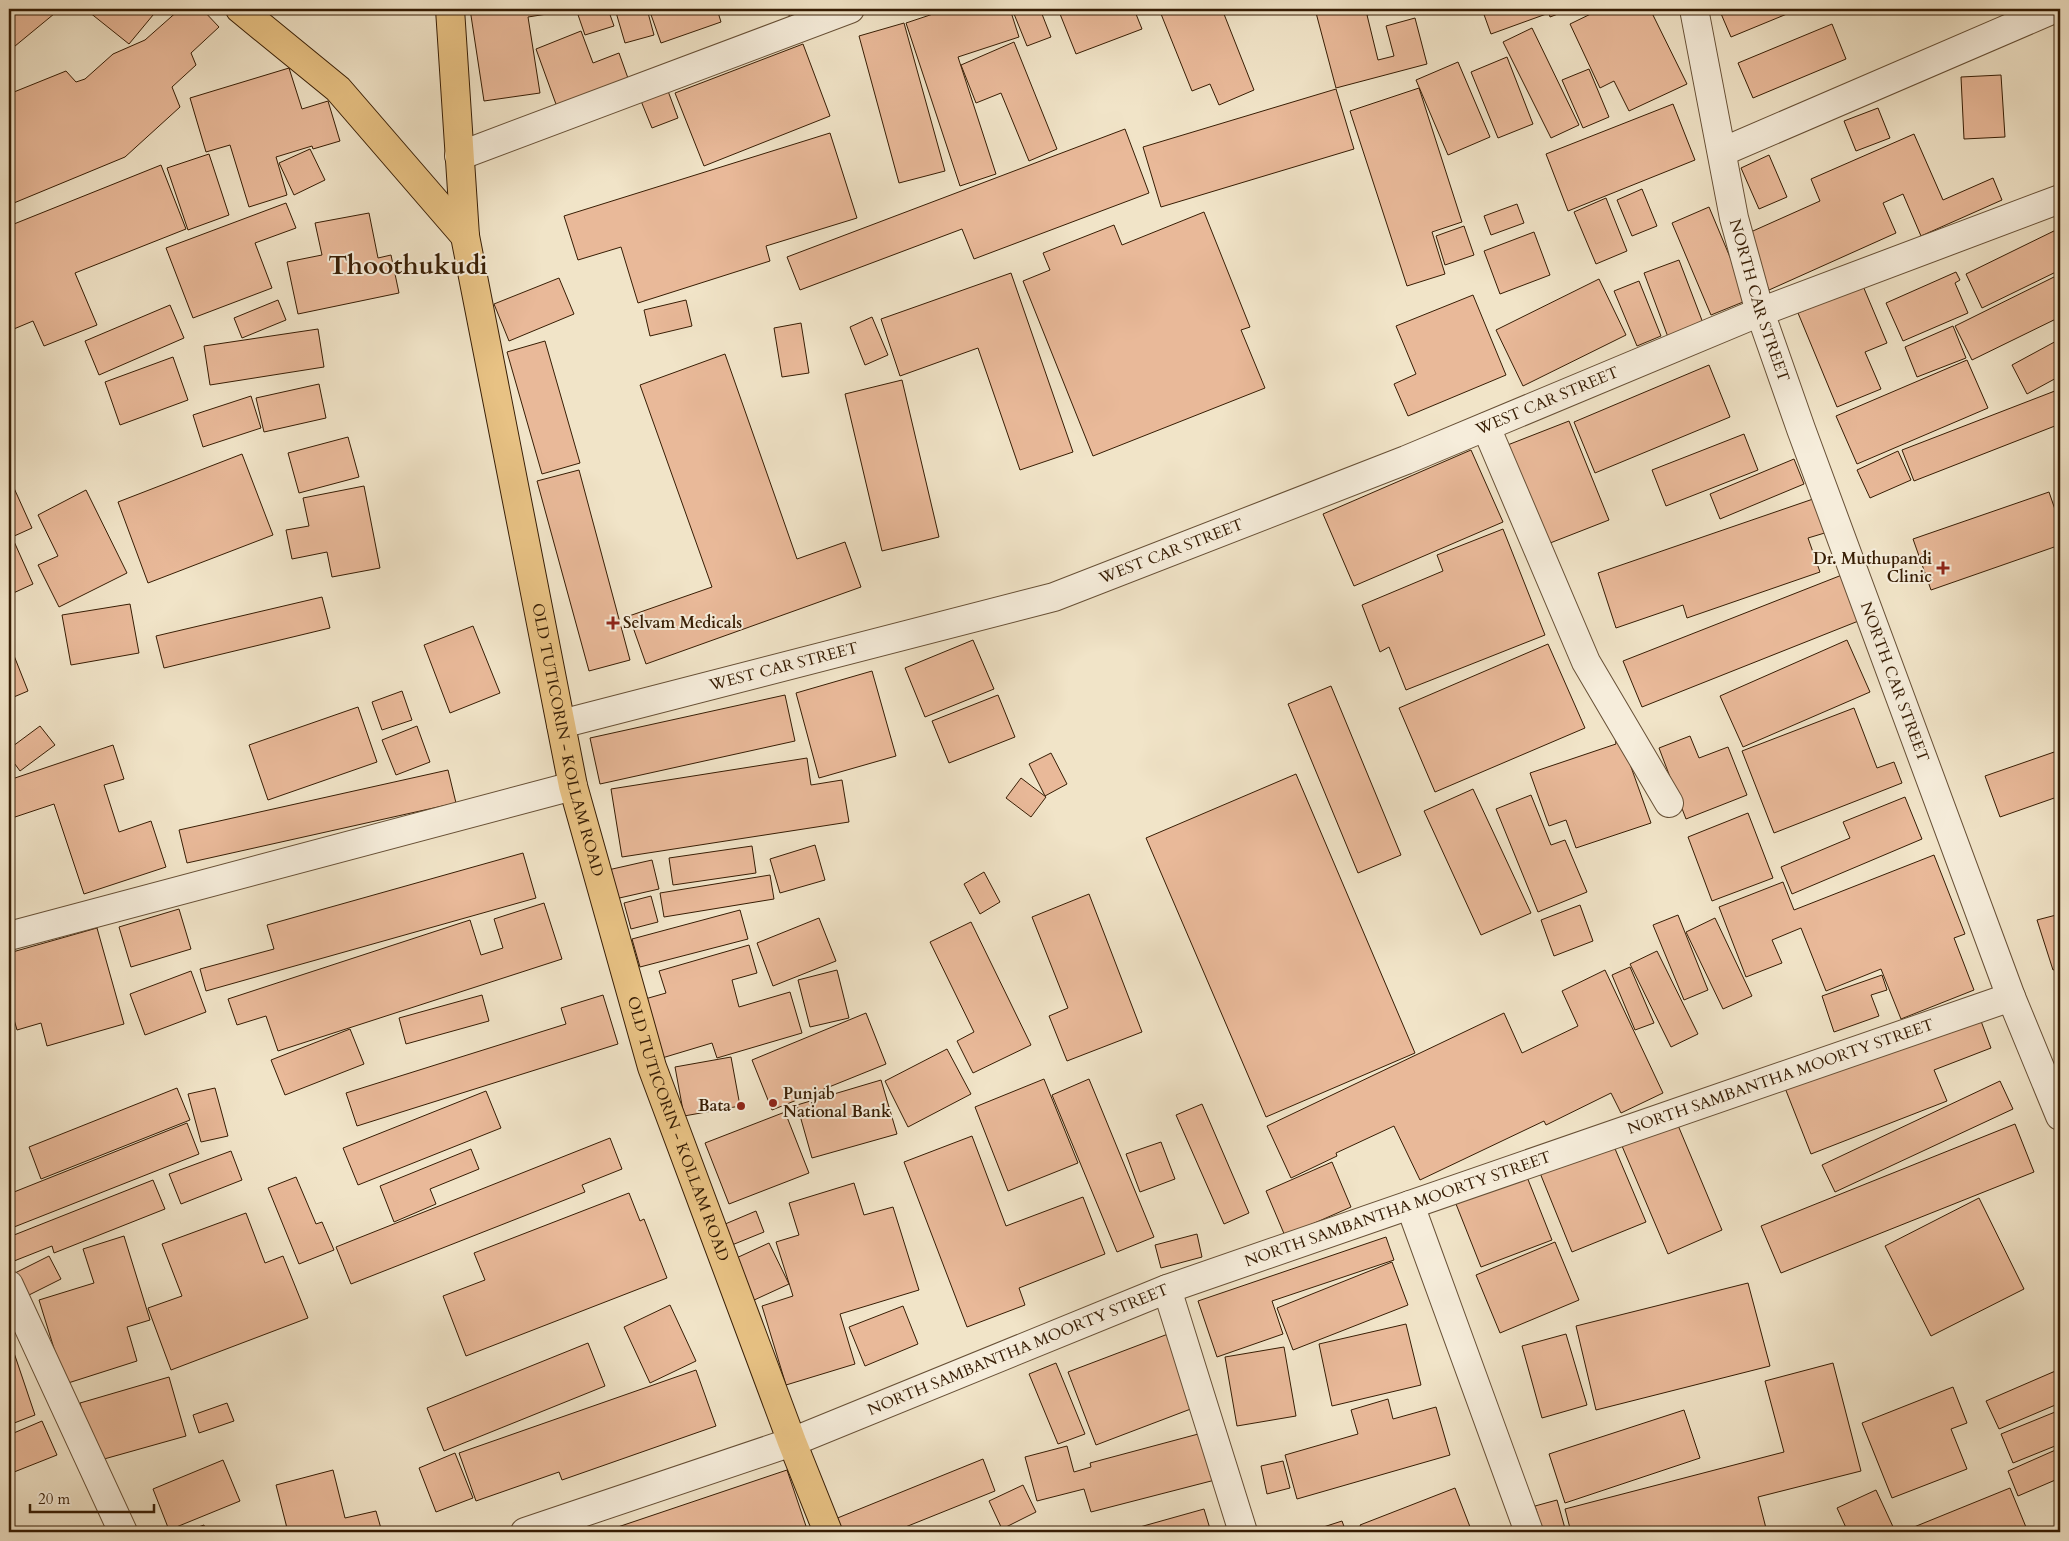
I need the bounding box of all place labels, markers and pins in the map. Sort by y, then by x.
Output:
place label: Dr. Muthupandi Clinic [1813,548,1932,588]
marker: Dr. Muthupandi Clinic [1936,561,1950,575]
place label: Selvam Medicals [623,612,742,634]
marker: Selvam Medicals [607,617,619,629]
place label: Punjab National Bank [783,1083,891,1123]
place label: Bata [698,1095,731,1117]
marker: Punjab National Bank [767,1097,779,1109]
marker: Bata [735,1100,747,1112]

